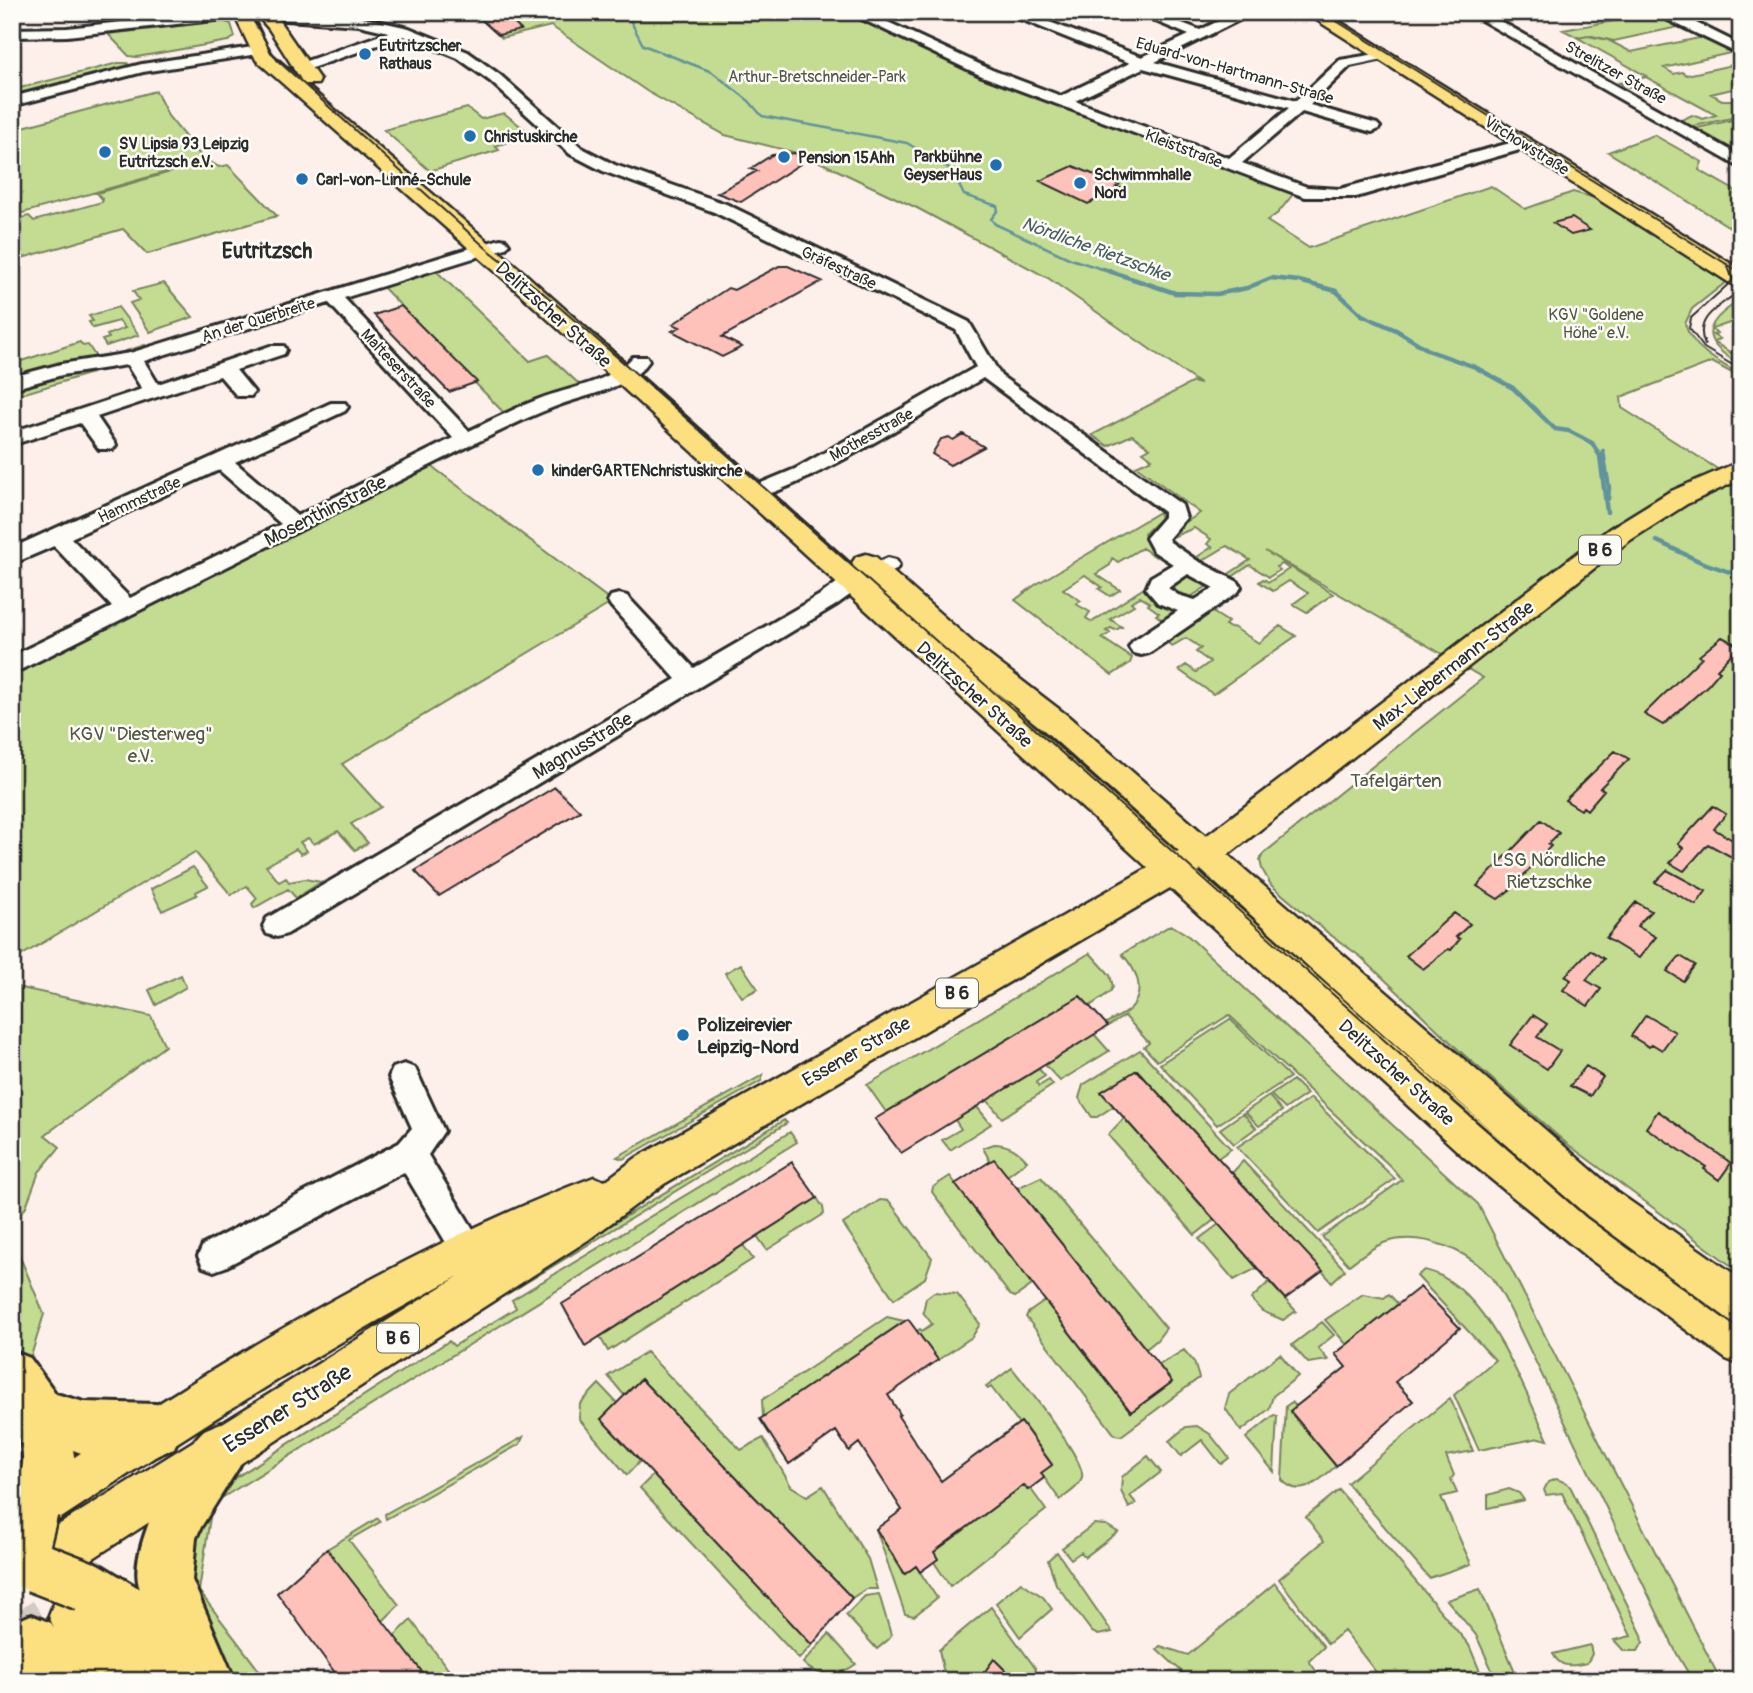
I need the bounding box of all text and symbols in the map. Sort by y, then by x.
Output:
street label: Eduard-von-Hartmann-Straße [1134,33,1336,109]
place label: Eutritzscher Rathaus [379,36,462,74]
street label: Strelitzer Straße [1561,37,1670,109]
marker: Eutritzscher Rathaus [357,46,373,62]
park label: Arthur-Bretschneider-Park [728,67,906,87]
street label: Virchowstraße [1480,112,1573,180]
street label: Kleiststraße [1142,125,1225,173]
place label: Christuskirche [484,127,579,147]
marker: Christuskirche [462,128,478,144]
place label: SV Lipsia 93 Leipzig Eutritzsch e.V. [119,134,249,172]
marker: SV Lipsia 93 Leipzig Eutritzsch e.V. [97,144,113,160]
place label: Parkbühne GeyserHaus [903,147,983,185]
place label: Pension 15Ahh [798,148,895,168]
marker: Pension 15Ahh [776,149,792,165]
marker: Parkbühne GeyserHaus [988,157,1004,173]
place label: Schwimmhalle Nord [1094,165,1192,203]
place label: Carl-von-Linné-Schule [316,170,472,190]
marker: Carl-von-Linné-Schule [294,171,310,187]
marker: Schwimmhalle Nord [1072,175,1088,191]
water label: Nördliche Rietzschke [1019,212,1175,288]
district label: Eutritzsch [222,238,312,265]
street label: Gräfestraße [798,242,879,294]
street label: Delitzscher Straße [490,256,617,374]
street label: An der Querbreite [199,293,318,347]
park label: KGV "Goldene Höhe" e.V. [1548,305,1644,343]
street label: Malteserstraße [356,325,440,413]
street label: Mothesstraße [826,404,917,466]
place label: kinderGARTENchristuskirche [551,461,743,481]
marker: kinderGARTENchristuskirche [530,462,546,478]
street label: Mosenthinstraße [260,470,391,552]
street label: Hammstraße [95,472,184,528]
road number: B 6 [1579,536,1621,564]
street label: Max-Liebermann-Straße [1368,595,1539,736]
street label: Delitzscher Straße [911,636,1038,754]
street label: Magnusstraße [528,706,637,785]
park label: KGV "Diesterweg" e.V. [69,722,213,768]
park label: Tafelgärten [1350,769,1442,793]
park label: LSG Nördliche Rietzschke [1492,848,1606,894]
road number: B 6 [936,978,978,1008]
street label: Essener Straße [798,1011,915,1093]
place label: Polizeirevier Leipzig-Nord [697,1013,799,1059]
street label: Delitzscher Straße [1333,1014,1460,1132]
marker: Polizeirevier Leipzig-Nord [675,1027,691,1043]
road number: B 6 [377,1324,419,1352]
street label: Essener Straße [217,1357,358,1460]

